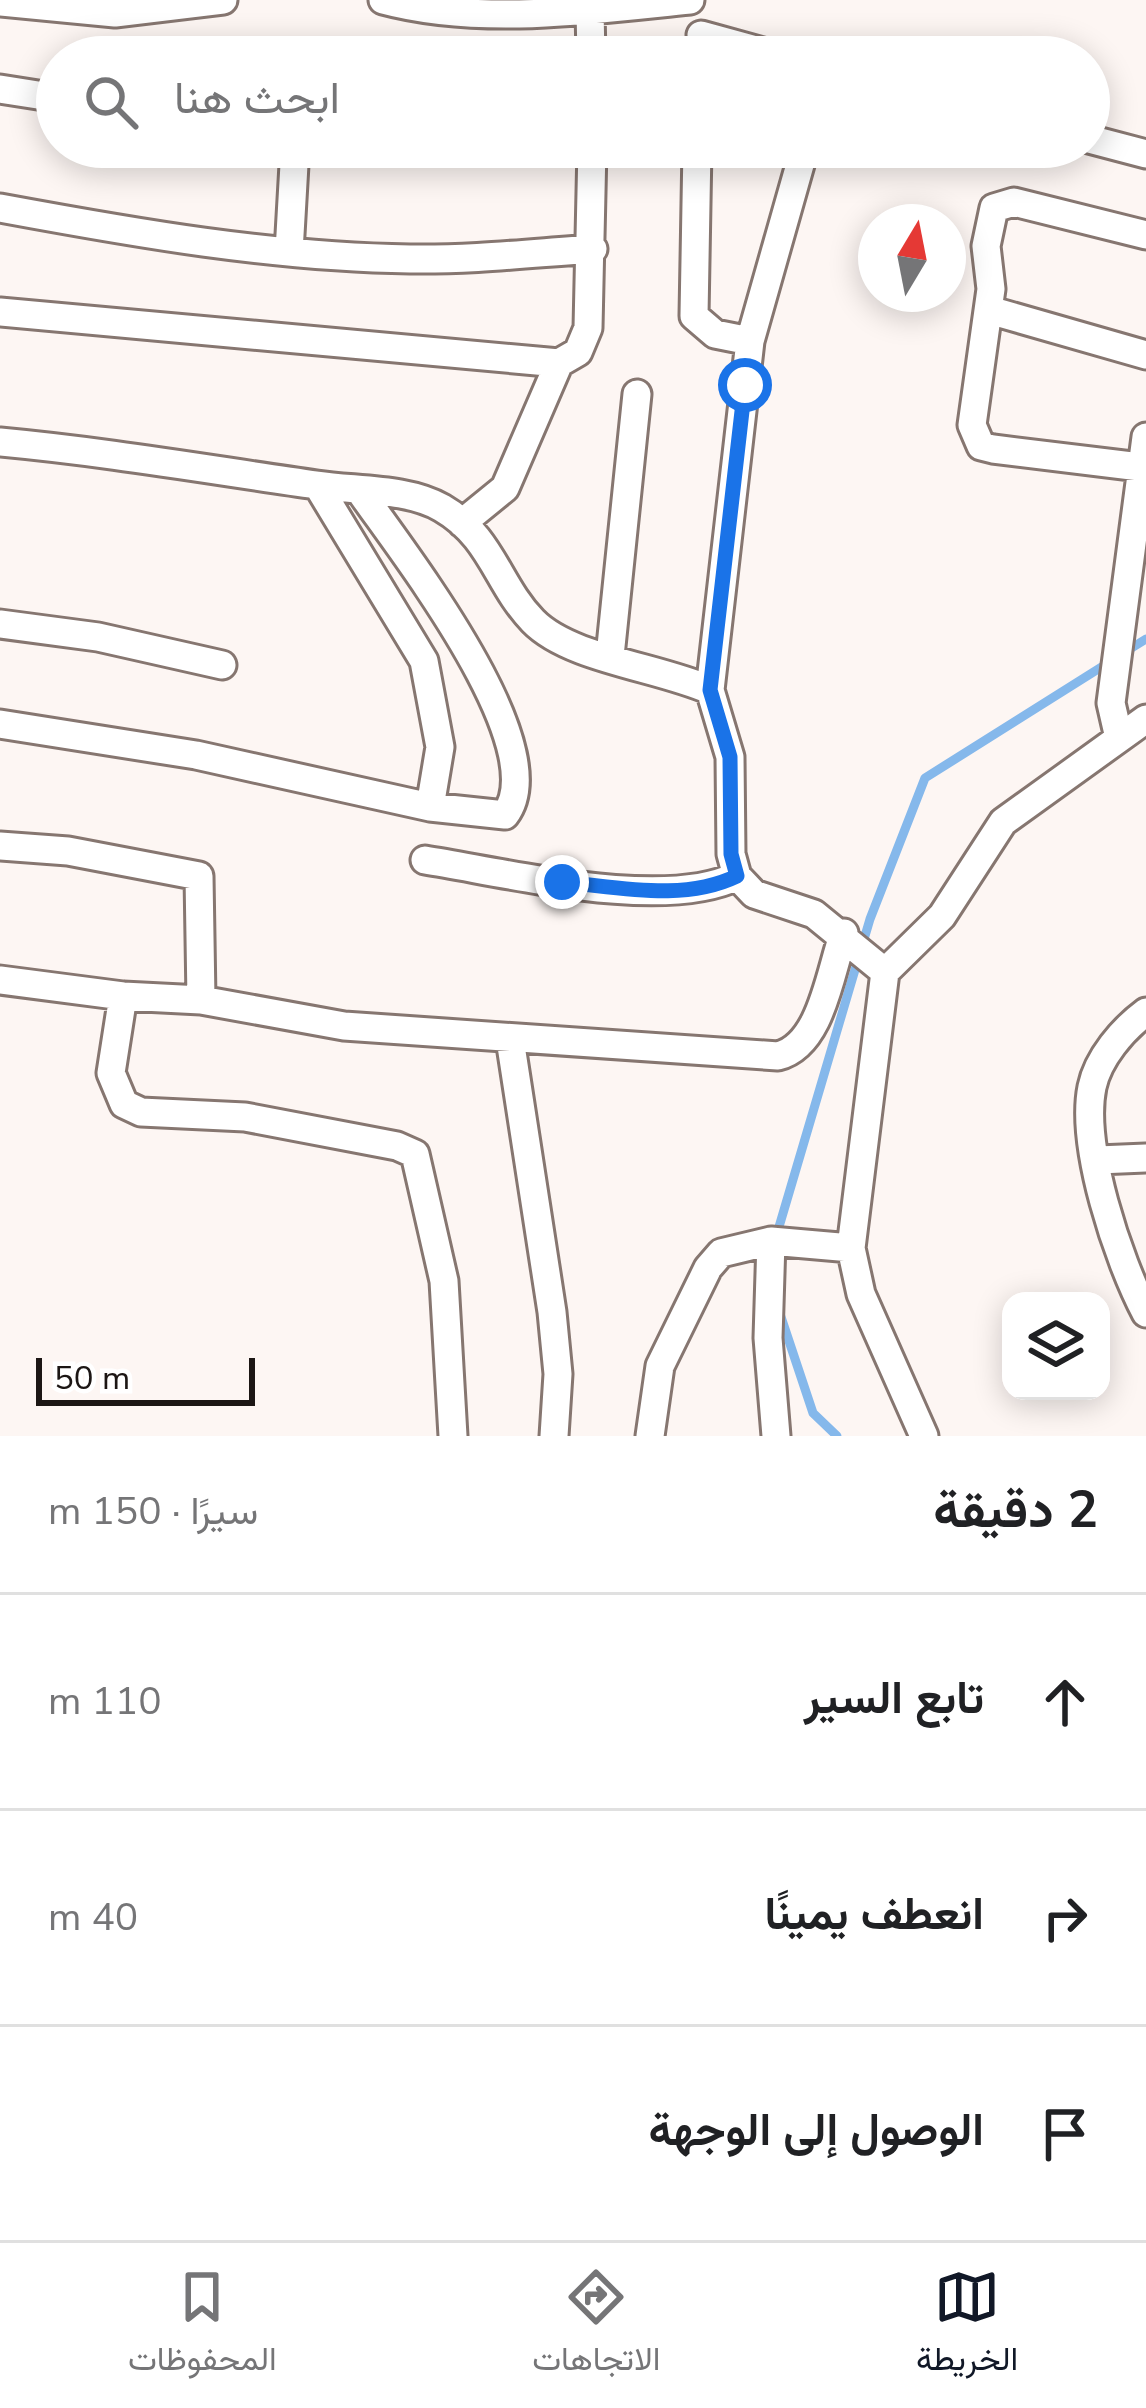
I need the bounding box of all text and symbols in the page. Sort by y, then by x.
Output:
search box [36,36,1110,168]
text: ابحث هنا [174,68,340,129]
icon: search [78,69,144,135]
north arrow [858,204,966,312]
route start [718,358,772,412]
route end [535,855,589,909]
map controls [1002,1292,1110,1400]
button: layers [1002,1292,1110,1400]
scale bar [36,1352,255,1405]
text: 50 m [54,1356,130,1401]
text: 2 دقيقة [933,1475,1098,1545]
text: سيرًا · 150 m [48,1485,258,1538]
text: تابع السير [804,1668,984,1729]
icon: ahead [1032,1669,1098,1735]
text: 110 m [48,1675,162,1728]
text: انعطف يمينًا [764,1884,984,1945]
icon: right [1032,1885,1098,1951]
text: 40 m [48,1891,138,1944]
text: الوصول إلى الوجهة [649,2100,984,2161]
icon: arrive [1032,2101,1098,2167]
tab: المحفوظات [128,2264,277,2388]
tab: الاتجاهات [532,2264,660,2388]
tab: الخريطة [916,2264,1018,2388]

